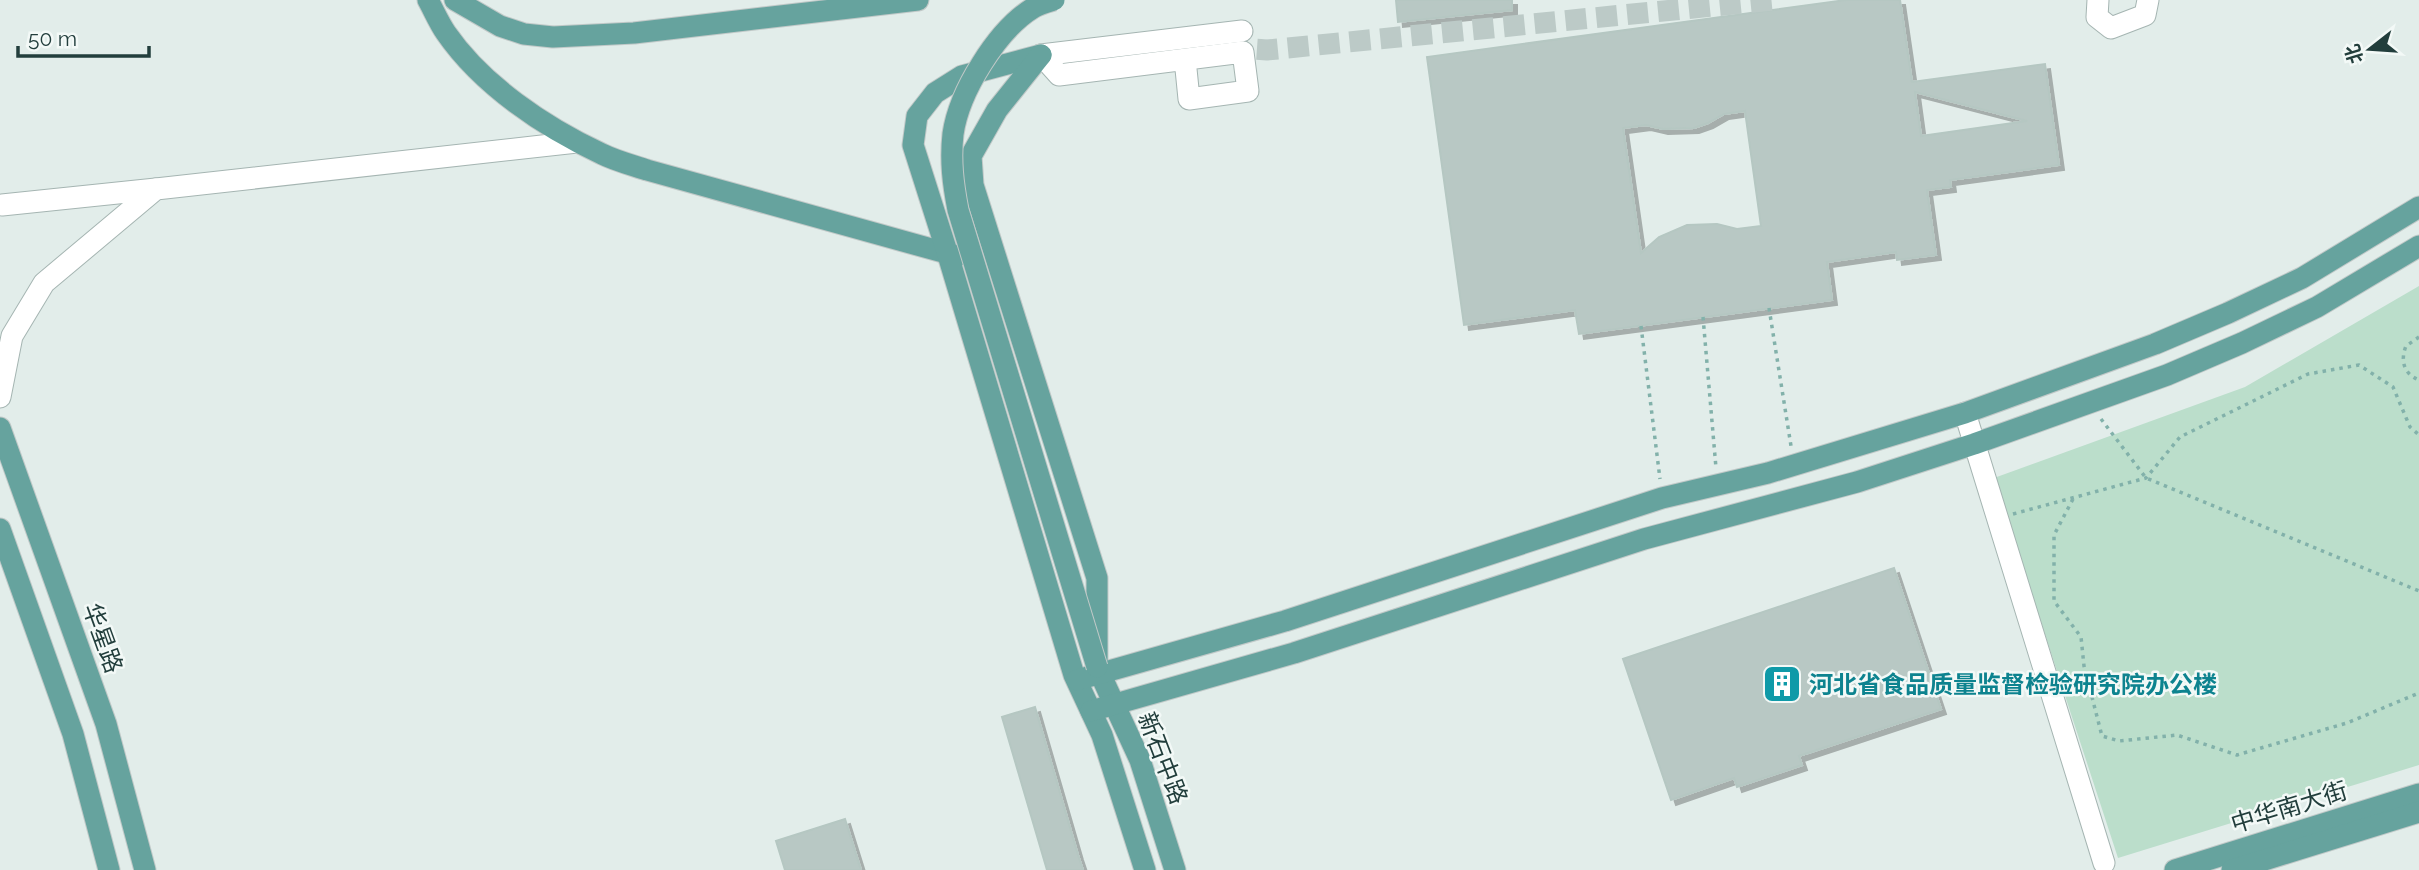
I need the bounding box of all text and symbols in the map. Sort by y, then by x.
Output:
scale bar [18,14,149,58]
north arrow [2335,14,2405,84]
text: 50 m [28,26,77,51]
text: 北 [2340,42,2367,66]
street label: 华星路 [77,599,129,677]
building icon: 河北省食品质量监督检验研究院办公楼 [1761,663,1803,705]
place label: 河北省食品质量监督检验研究院办公楼 [1809,670,2217,699]
street label: 新石中路 [1132,708,1194,808]
street label: 中华南大街 [2227,776,2351,838]

